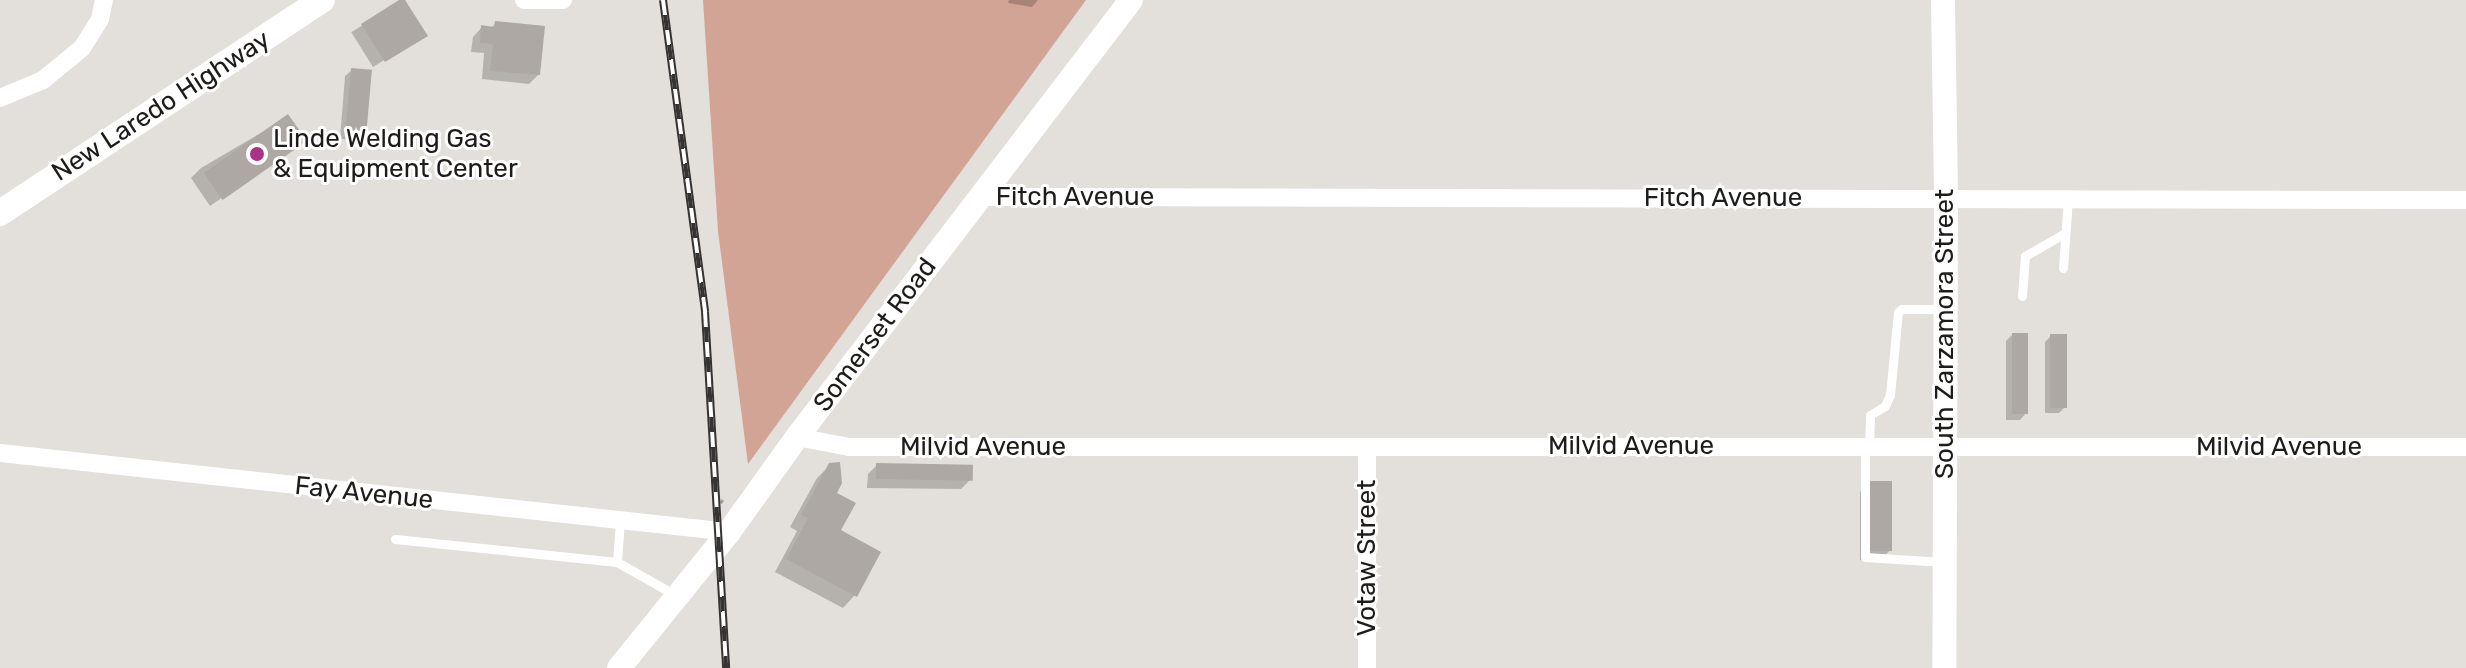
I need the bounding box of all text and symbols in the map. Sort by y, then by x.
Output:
street label: New Laredo Highway [46,24,276,188]
place label: Linde Welding Gas & Equipment Center [273,123,518,184]
marker: Linde Welding Gas & Equipment Center [248,145,266,163]
street label: Fitch Avenue [995,181,1155,213]
street label: Fitch Avenue [1643,182,1803,214]
street label: South Zarzamora Street [1929,189,1961,479]
street label: Somerset Road [807,252,943,418]
street label: Milvid Avenue [1548,430,1714,462]
street label: Milvid Avenue [900,431,1066,463]
street label: Milvid Avenue [2196,431,2362,463]
street label: Fay Avenue [293,470,435,516]
street label: Votaw Street [1351,479,1383,637]

